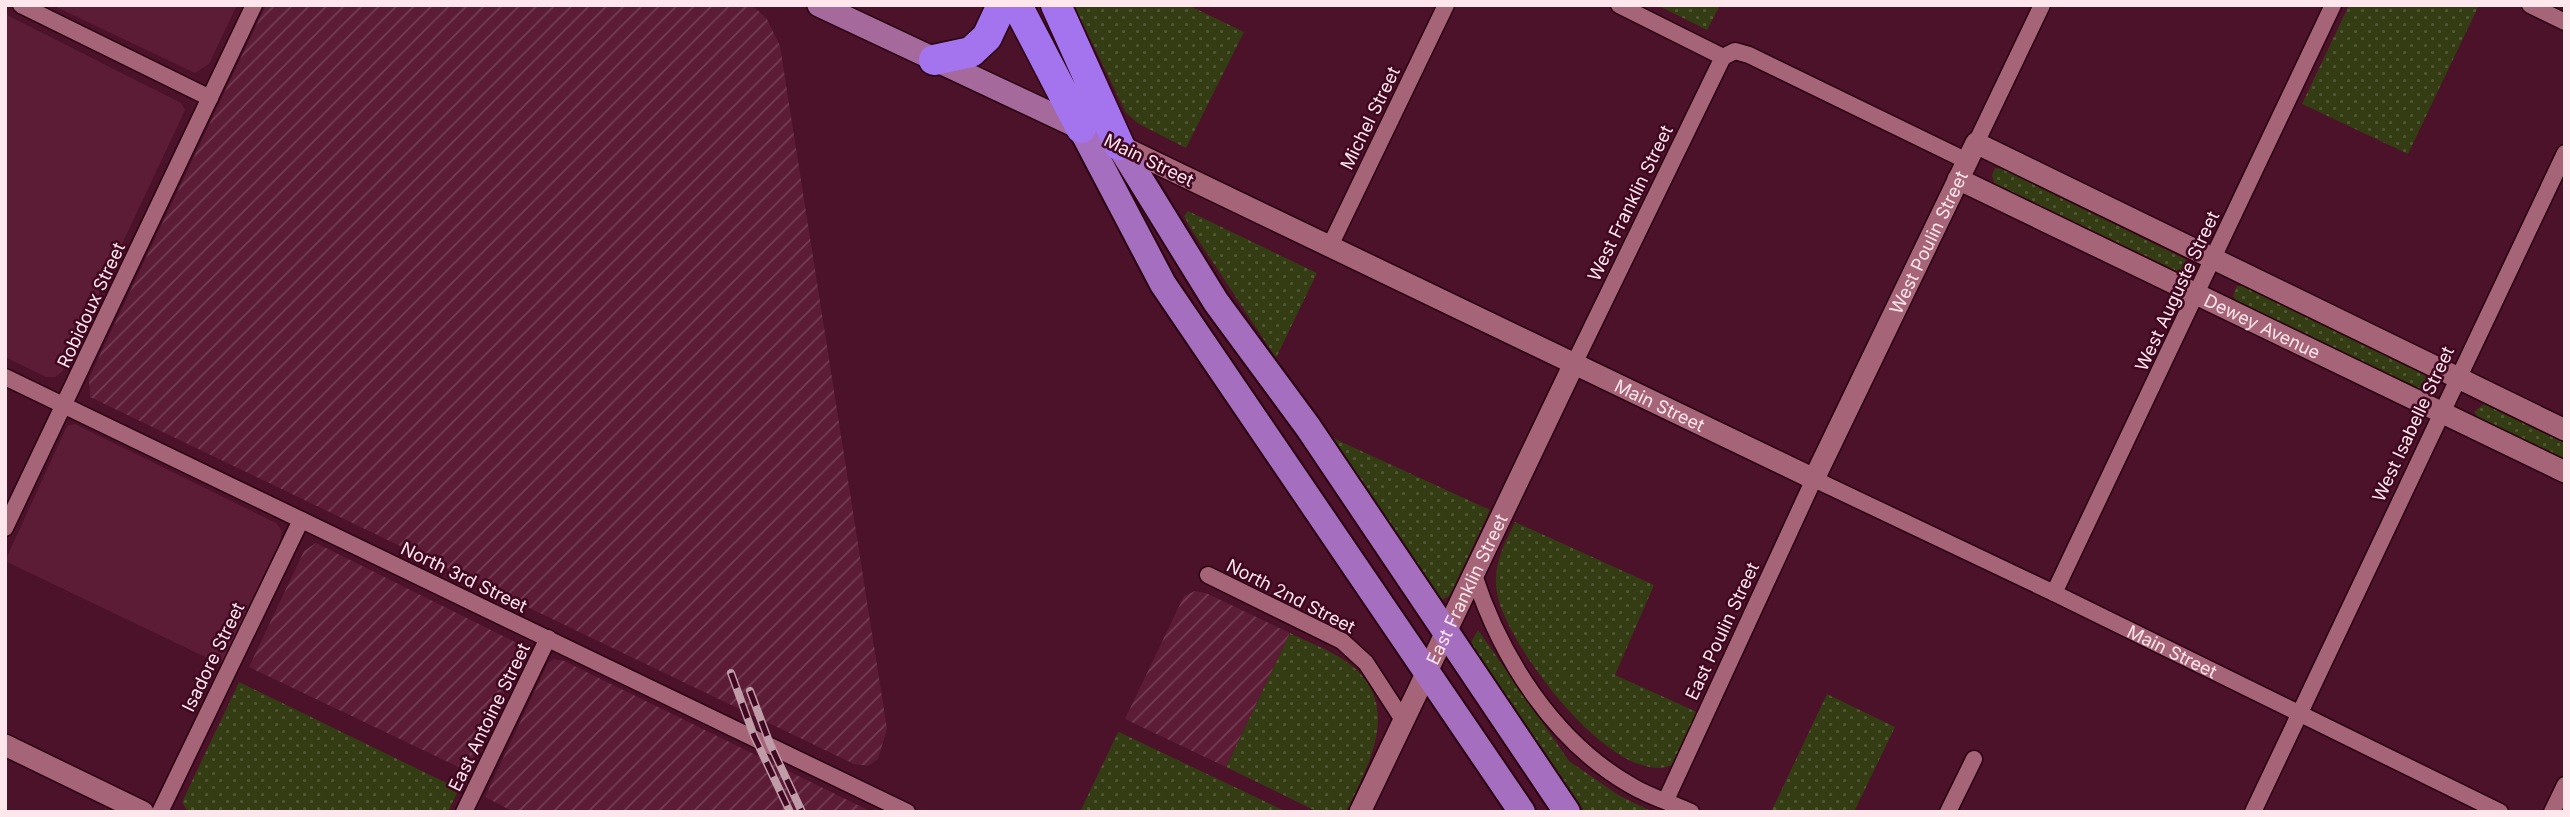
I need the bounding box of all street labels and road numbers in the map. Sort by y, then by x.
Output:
street label: Michel Street [1336,63,1404,173]
street label: West Franklin Street [1583,122,1677,284]
street label: Main Street [1101,129,1197,191]
street label: West Poulin Street [1885,167,1972,317]
street label: West Auguste Street [2131,208,2223,374]
street label: Robidoux Street [53,239,129,371]
street label: Dewey Avenue [2201,289,2324,363]
street label: West Isabelle Street [2368,343,2458,505]
street label: Main Street [1611,374,1708,435]
street label: East Franklin Street [1422,510,1511,668]
street label: North 3rd Street [398,537,530,617]
street label: North 2nd Street [1223,555,1359,638]
street label: East Poulin Street [1681,559,1763,703]
street label: Isadore Street [177,599,249,715]
street label: Main Street [2124,620,2221,682]
street label: East Antoine Street [444,639,534,795]

